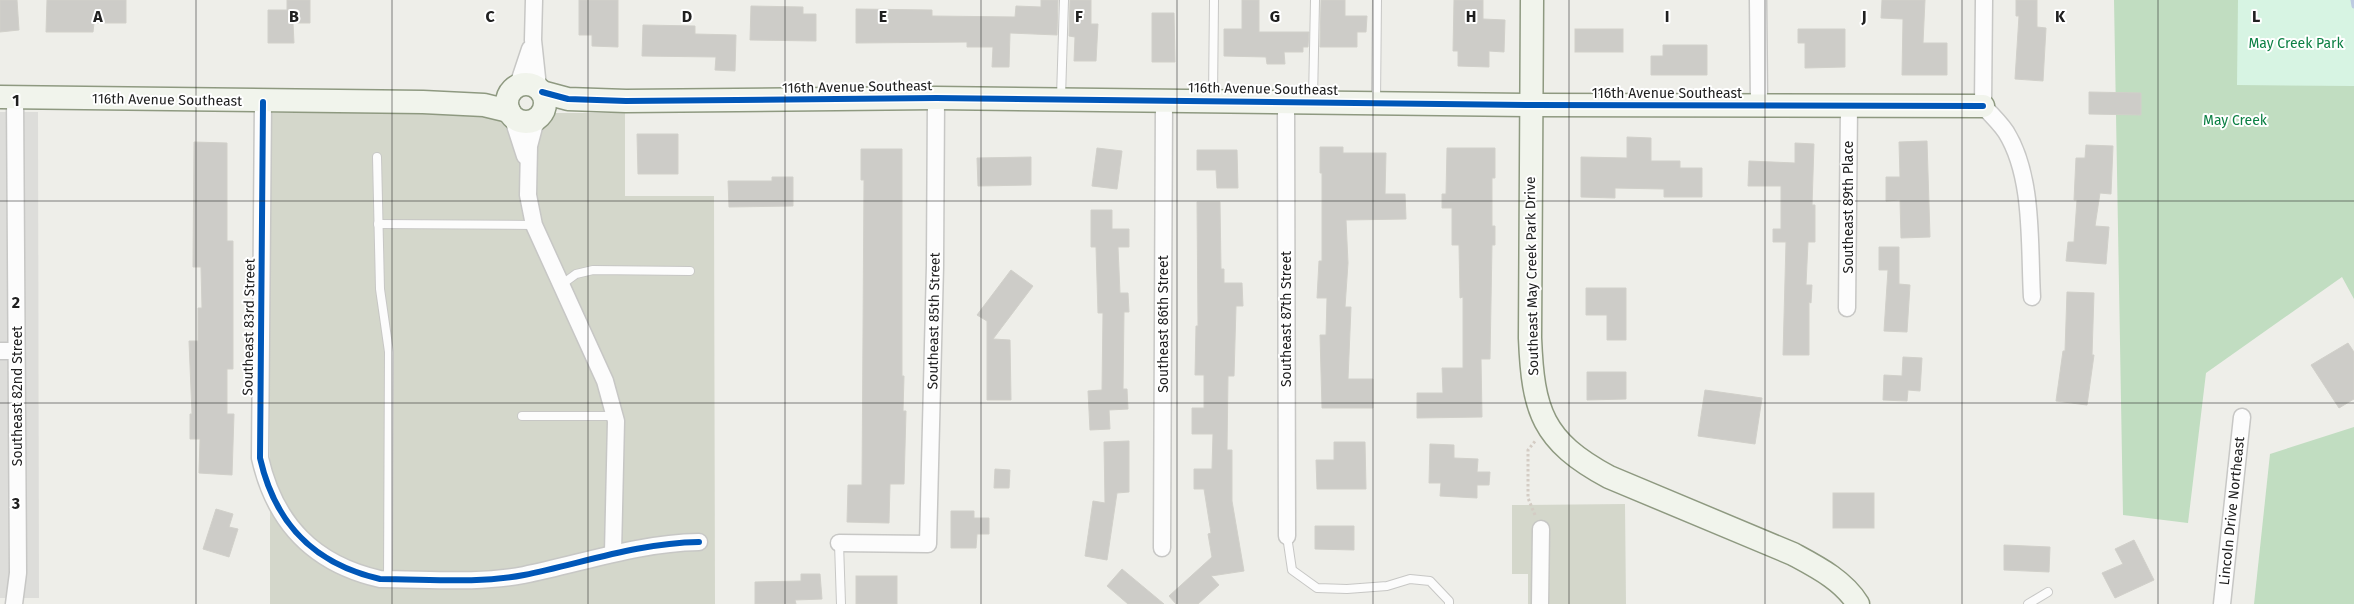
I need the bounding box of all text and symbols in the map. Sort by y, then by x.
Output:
text: A [92,7,103,26]
text: B [289,7,299,26]
text: C [485,7,495,26]
text: D [682,7,692,26]
text: E [879,7,887,26]
text: F [1075,7,1083,26]
text: G [1270,7,1280,26]
text: H [1466,7,1476,26]
text: I [1665,7,1669,26]
text: J [1860,7,1867,26]
text: K [2055,7,2066,26]
text: L [2252,7,2260,26]
park label: May Creek Park [2248,35,2344,52]
street label: 116th Avenue Southeast [782,77,933,97]
street label: 116th Avenue Southeast [1188,79,1339,99]
street label: 116th Avenue Southeast [1592,85,1743,102]
street label: 116th Avenue Southeast [92,90,243,110]
text: 1 [12,91,20,110]
park label: May Creek [2203,112,2268,129]
street label: Southeast 89th Place [1840,141,1857,273]
street label: Southeast May Creek Park Drive [1522,176,1542,376]
street label: Southeast 87th Street [1278,250,1295,387]
street label: Southeast 85th Street [924,251,944,390]
street label: Southeast 86th Street [1155,254,1172,393]
street label: Southeast 83rd Street [239,257,259,396]
text: 2 [12,293,20,312]
street label: Southeast 82nd Street [9,325,26,466]
street label: Lincoln Drive Northeast [2216,435,2248,586]
text: 3 [11,494,20,513]

